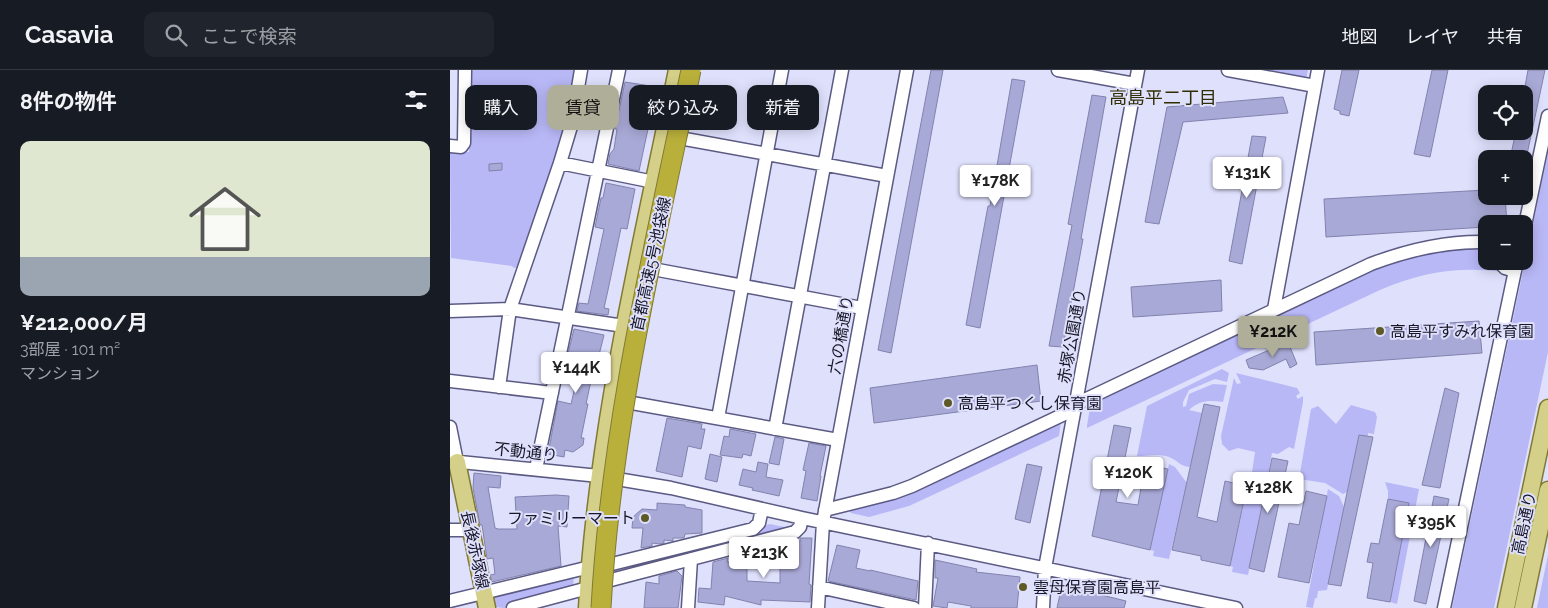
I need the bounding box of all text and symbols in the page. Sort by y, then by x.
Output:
search box [144,12,494,57]
text: Casavia [25,20,114,49]
icon: search [162,21,190,49]
text: ここで検索 [202,25,297,47]
text: 地図 [1342,26,1378,47]
text: レイヤ [1406,26,1459,47]
text: 共有 [1487,26,1523,47]
chip: 購入 [465,85,537,130]
chip: 賃貸 [547,85,619,130]
chip: 絞り込み [629,85,737,130]
chip: 新着 [747,85,819,130]
map controls [1478,85,1533,270]
button: locate [1478,85,1533,140]
icon: filters [402,86,430,114]
district label: 高島平二丁目 [1109,87,1217,108]
text: 8件の物件 [20,89,117,114]
button: + [1478,150,1533,205]
pin: ¥131K [1212,156,1282,199]
text: ¥131K [1224,163,1270,182]
pin: ¥178K [960,164,1030,207]
text: ¥178K [971,171,1019,190]
icon: home [180,174,270,264]
street label: 首都高速5号池袋線 [627,195,675,333]
button: − [1478,215,1533,270]
street label: 赤塚公園通り [1054,287,1090,385]
street label: 六の橋通り [825,294,857,376]
text: ¥212,000/月 [20,310,148,335]
pin: ¥212K [1238,316,1308,358]
text: ¥212K [1249,322,1297,341]
place label: 高島平すみれ保育園 [1390,322,1534,341]
marker: 高島平すみれ保育園 [1374,325,1386,337]
text: 3部屋 · 101 m² [20,340,120,359]
pin: ¥144K [541,352,611,394]
text: ¥144K [552,358,600,377]
text: マンション [20,364,100,383]
place label: 高島平つくし保育園 [958,394,1102,413]
marker: 高島平つくし保育園 [942,397,954,409]
street label: 不動通り [493,439,559,465]
pin: ¥120K [1093,456,1163,499]
text: ¥120K [1104,463,1152,482]
pin: ¥128K [1233,472,1303,514]
text: ¥128K [1244,478,1292,497]
street label: 高島通り [1508,490,1540,556]
pin: ¥395K [1396,506,1466,548]
street label: 長後赤塚線 [457,509,493,591]
place label: ファミリーマート [507,509,635,528]
marker: ファミリーマート [639,512,651,524]
text: ¥395K [1406,512,1456,531]
pin: ¥213K [729,536,799,579]
text: ¥213K [740,543,788,562]
place label: 雲母保育園高島平 [1033,578,1161,597]
marker: 雲母保育園高島平 [1017,581,1029,593]

